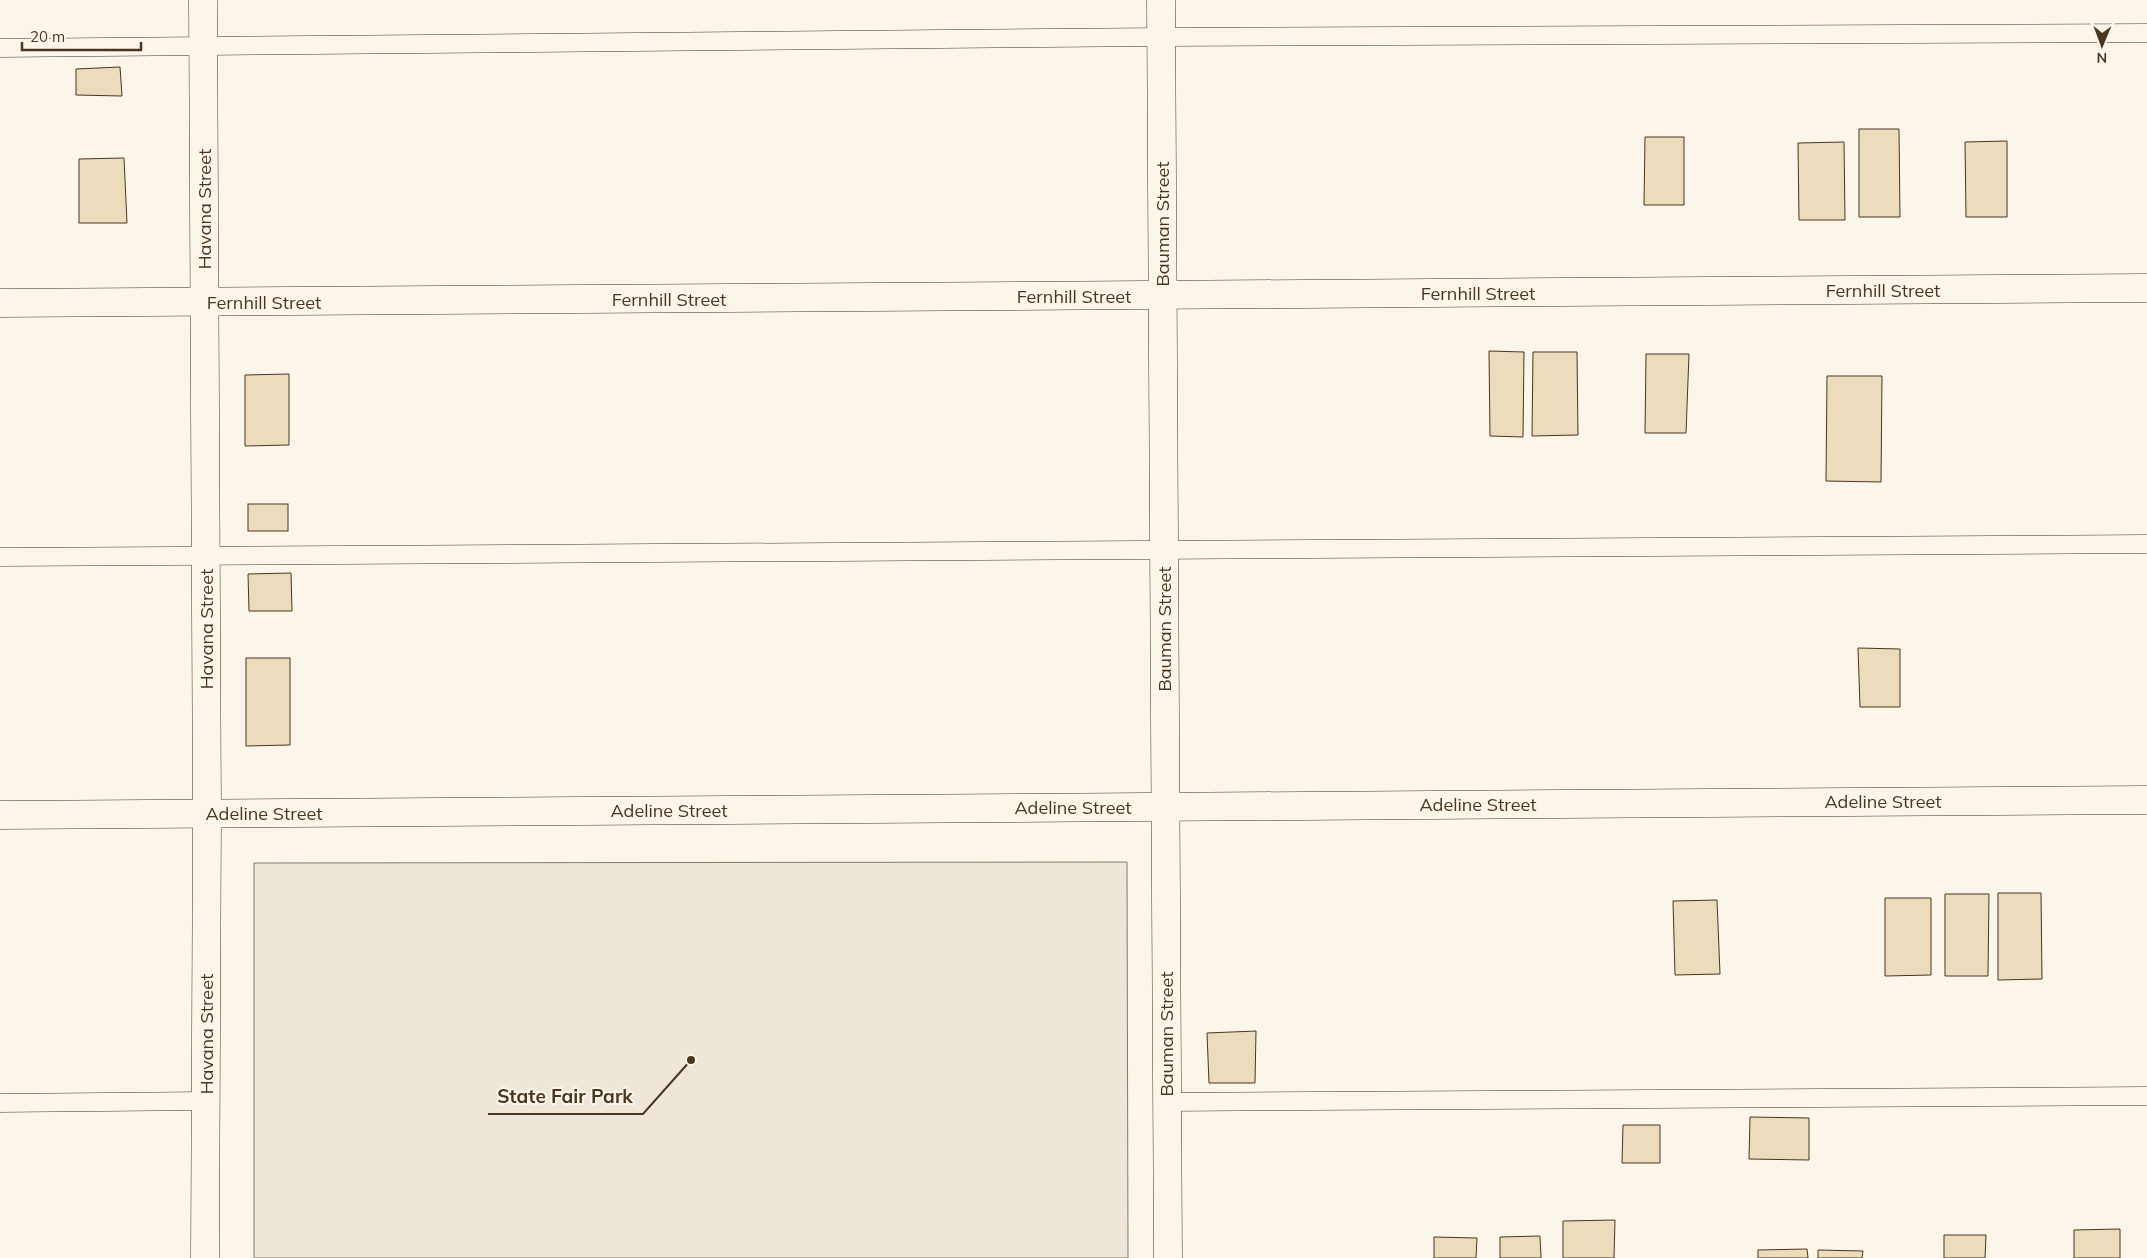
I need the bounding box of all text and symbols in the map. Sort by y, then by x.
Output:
scale bar [22,20,141,52]
north arrow [2077,20,2127,70]
text: 20 m [30,27,65,46]
text: N [2096,49,2107,67]
street label: Havana Street [193,149,216,269]
street label: Bauman Street [1151,161,1174,287]
street label: Fernhill Street [1826,279,1940,302]
street label: Fernhill Street [1421,282,1535,305]
street label: Fernhill Street [1017,285,1131,308]
street label: Fernhill Street [612,288,726,311]
street label: Fernhill Street [207,291,321,314]
street label: Bauman Street [1153,566,1176,692]
street label: Havana Street [195,569,218,689]
street label: Adeline Street [1824,790,1942,813]
street label: Adeline Street [1419,793,1537,816]
street label: Adeline Street [1014,796,1132,819]
street label: Adeline Street [610,799,728,822]
street label: Adeline Street [205,802,323,825]
street label: Bauman Street [1155,971,1178,1097]
street label: Havana Street [195,974,218,1094]
callout: State Fair Park [488,1080,643,1114]
text: State Fair Park [497,1084,633,1108]

